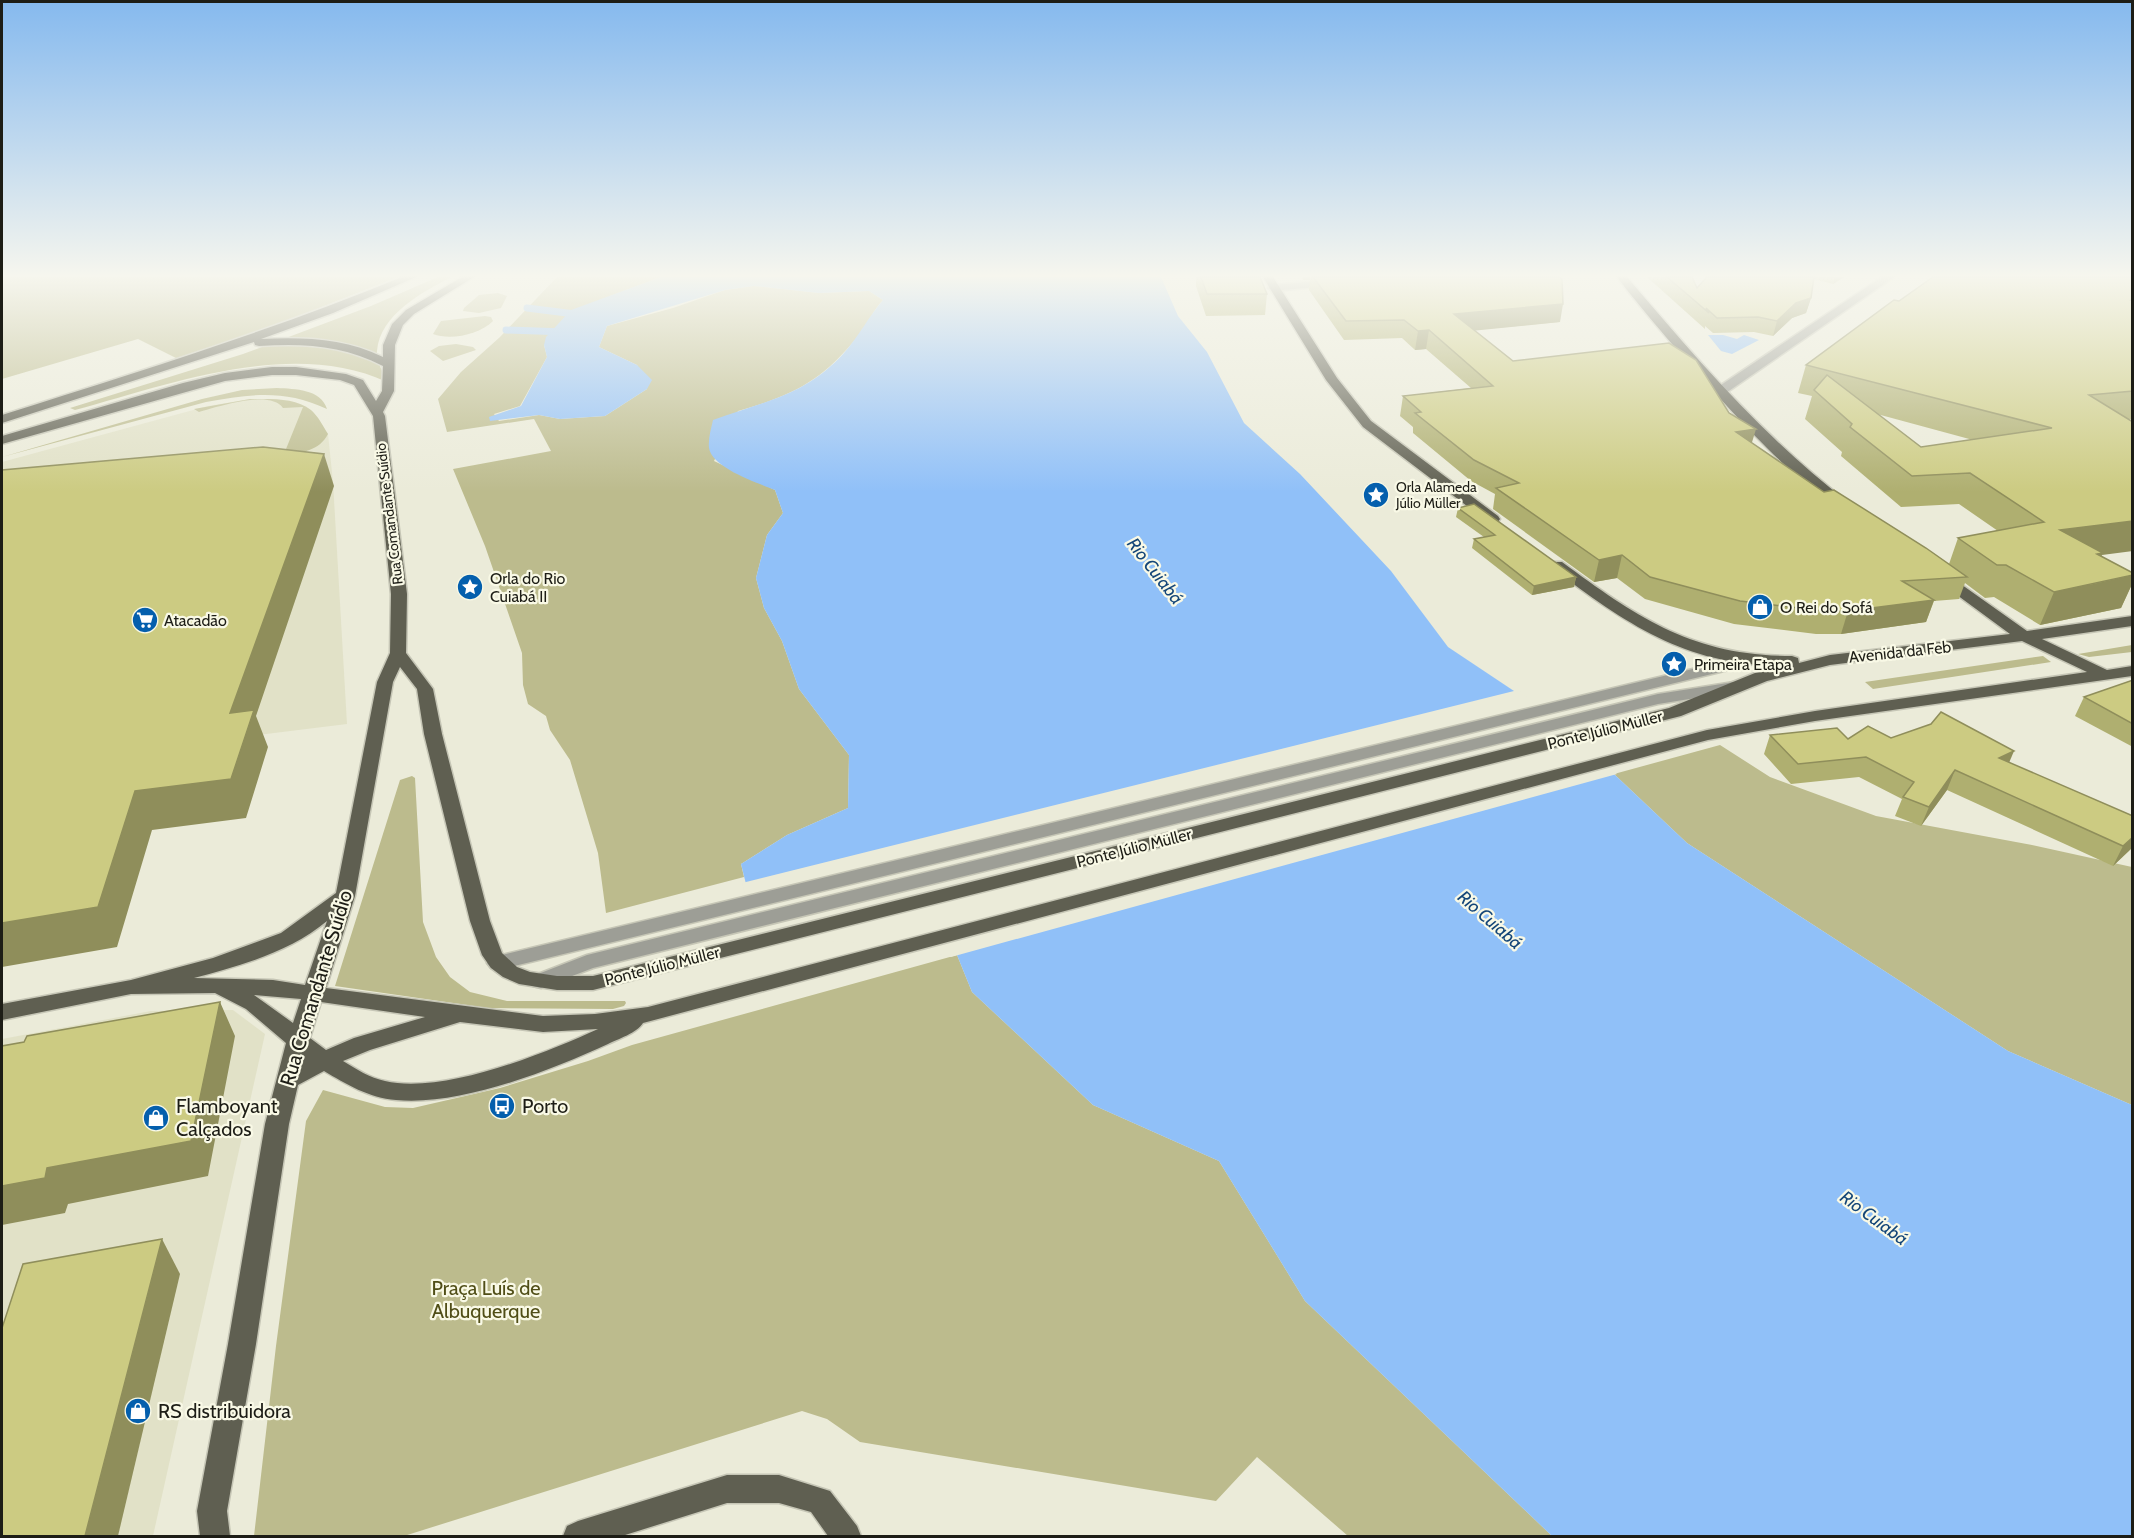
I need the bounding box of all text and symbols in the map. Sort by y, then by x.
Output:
street label: Rua Comandante Suídio [371,442,407,586]
place label: Orla Alameda Júlio Müller [1395,478,1477,512]
place icon: Orla Alameda Júlio Müller [1361,480,1391,510]
water label: Rio Cuiabá [1122,533,1188,609]
place label: Orla do Rio Cuiabá II [490,569,566,606]
place icon: Orla do Rio Cuiabá II [455,572,485,602]
shop icon: O Rei do Sofá [1745,592,1775,622]
place label: O Rei do Sofá [1780,598,1873,617]
supermarket icon: Atacadão [130,605,160,635]
place label: Atacadão [164,611,227,630]
street label: Avenida da Feb [1848,637,1952,667]
place icon: Primeira Etapa [1659,649,1689,679]
place label: Primeira Etapa [1694,655,1792,674]
street label: Ponte Júlio Müller [1546,706,1665,753]
street label: Ponte Júlio Müller [1075,824,1194,871]
water label: Rio Cuiabá [1453,886,1527,954]
street label: Rua Comandante Suídio [275,887,357,1089]
street label: Ponte Júlio Müller [603,942,722,989]
bus stop icon: Porto [487,1091,517,1121]
place label: Flamboyant Calçados [176,1094,278,1141]
place label: Porto [522,1094,568,1118]
shop icon: Flamboyant Calçados [141,1103,171,1133]
water label: Rio Cuiabá [1836,1186,1912,1250]
park label: Praça Luís de Albuquerque [432,1276,540,1323]
shop icon: RS distribuidora [123,1396,153,1426]
place label: RS distribuidora [158,1399,291,1423]

